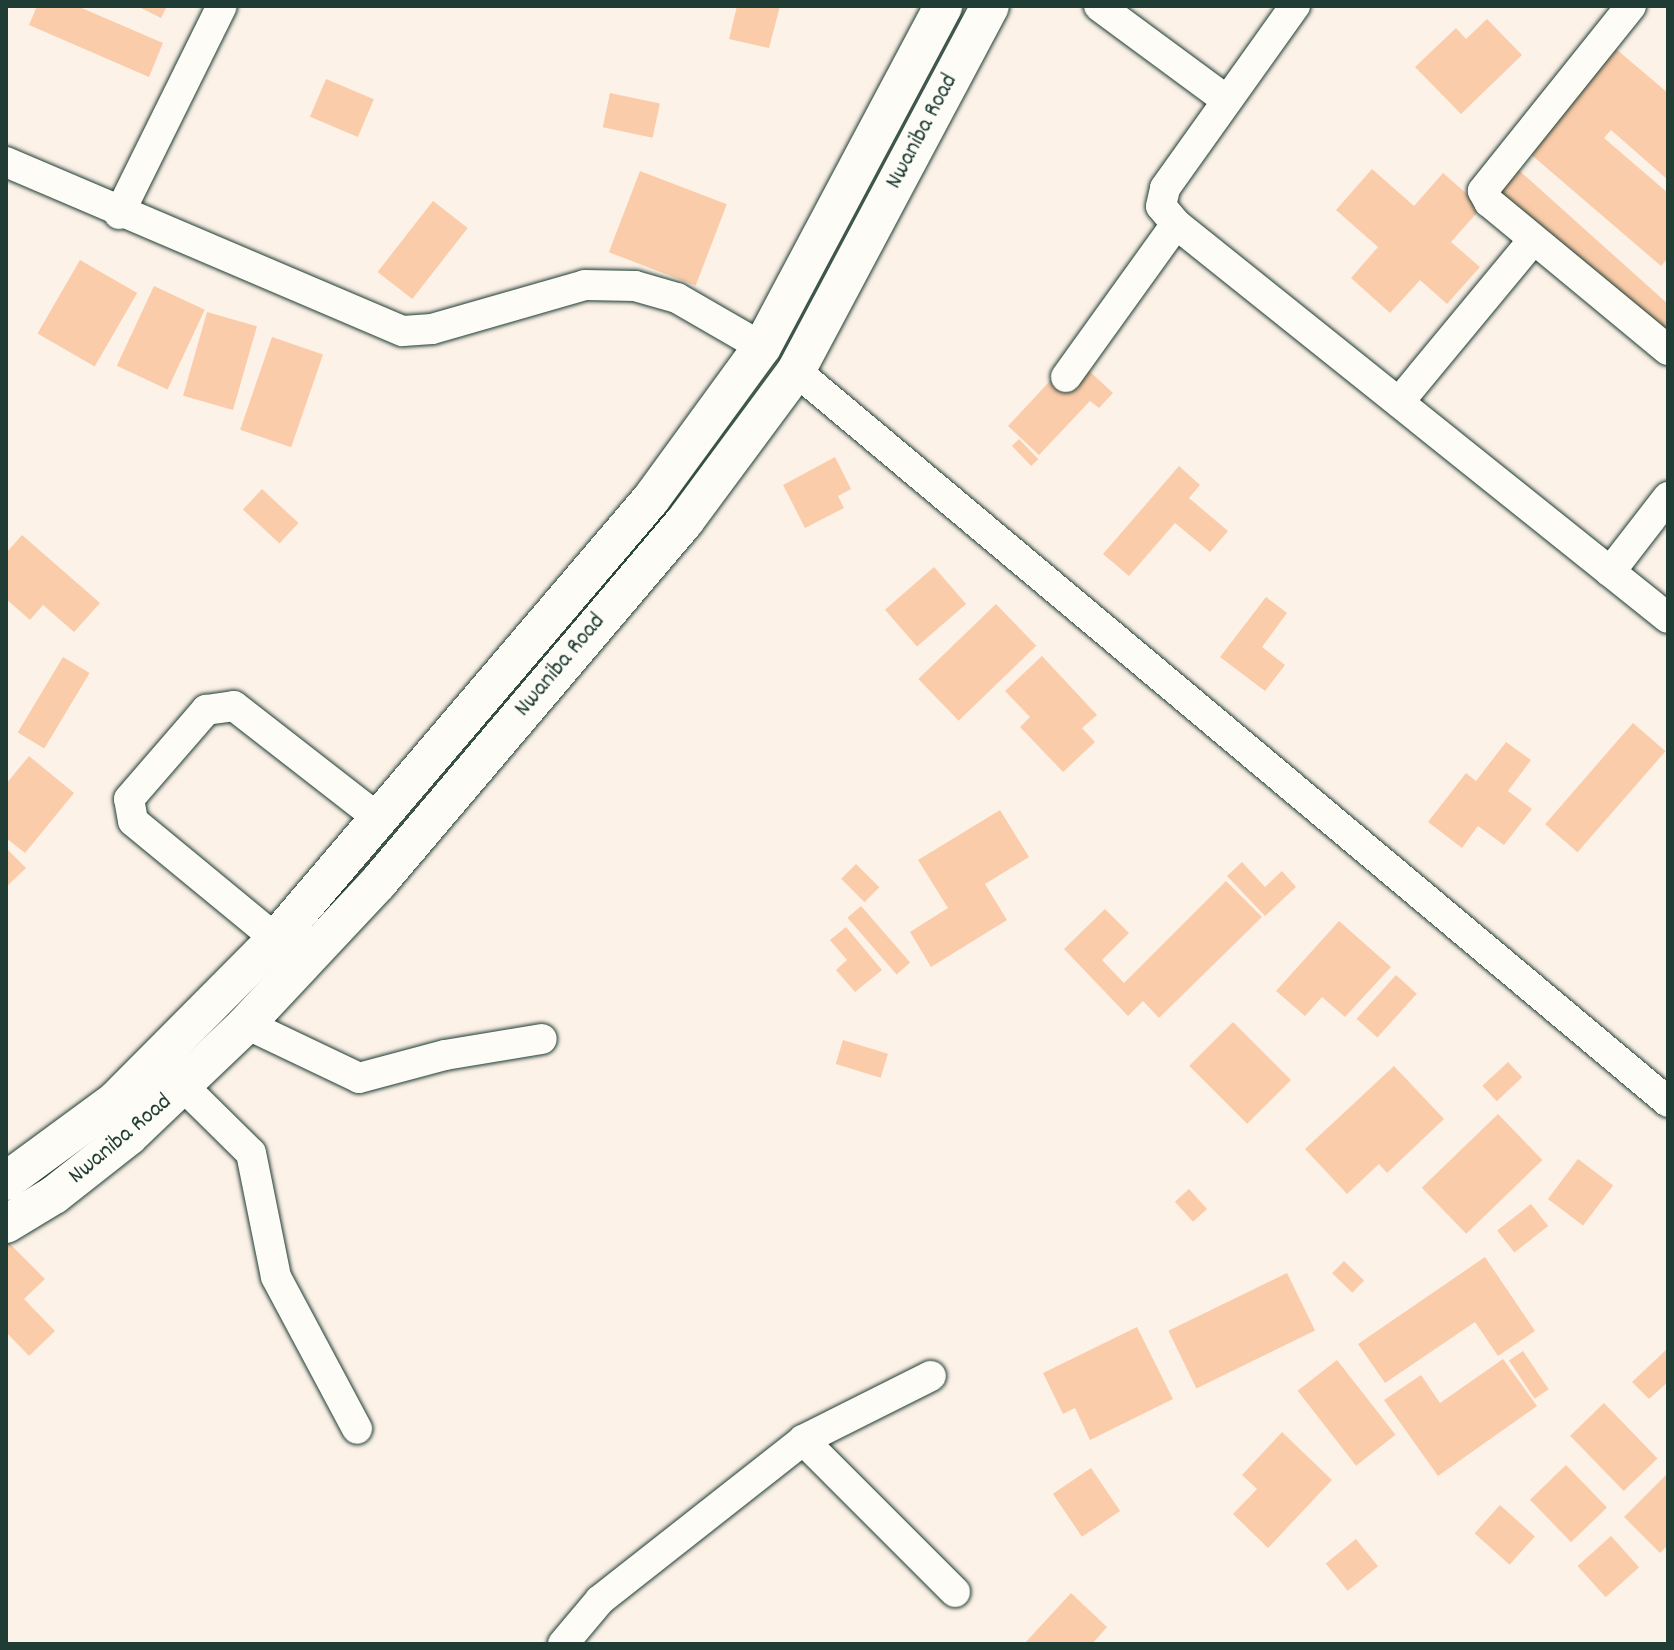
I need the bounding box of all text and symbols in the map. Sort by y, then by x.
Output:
street label: Nwaniba Road [881,70,965,194]
street label: Nwaniba Road [509,608,613,724]
street label: Nwaniba Road [63,1088,179,1192]

